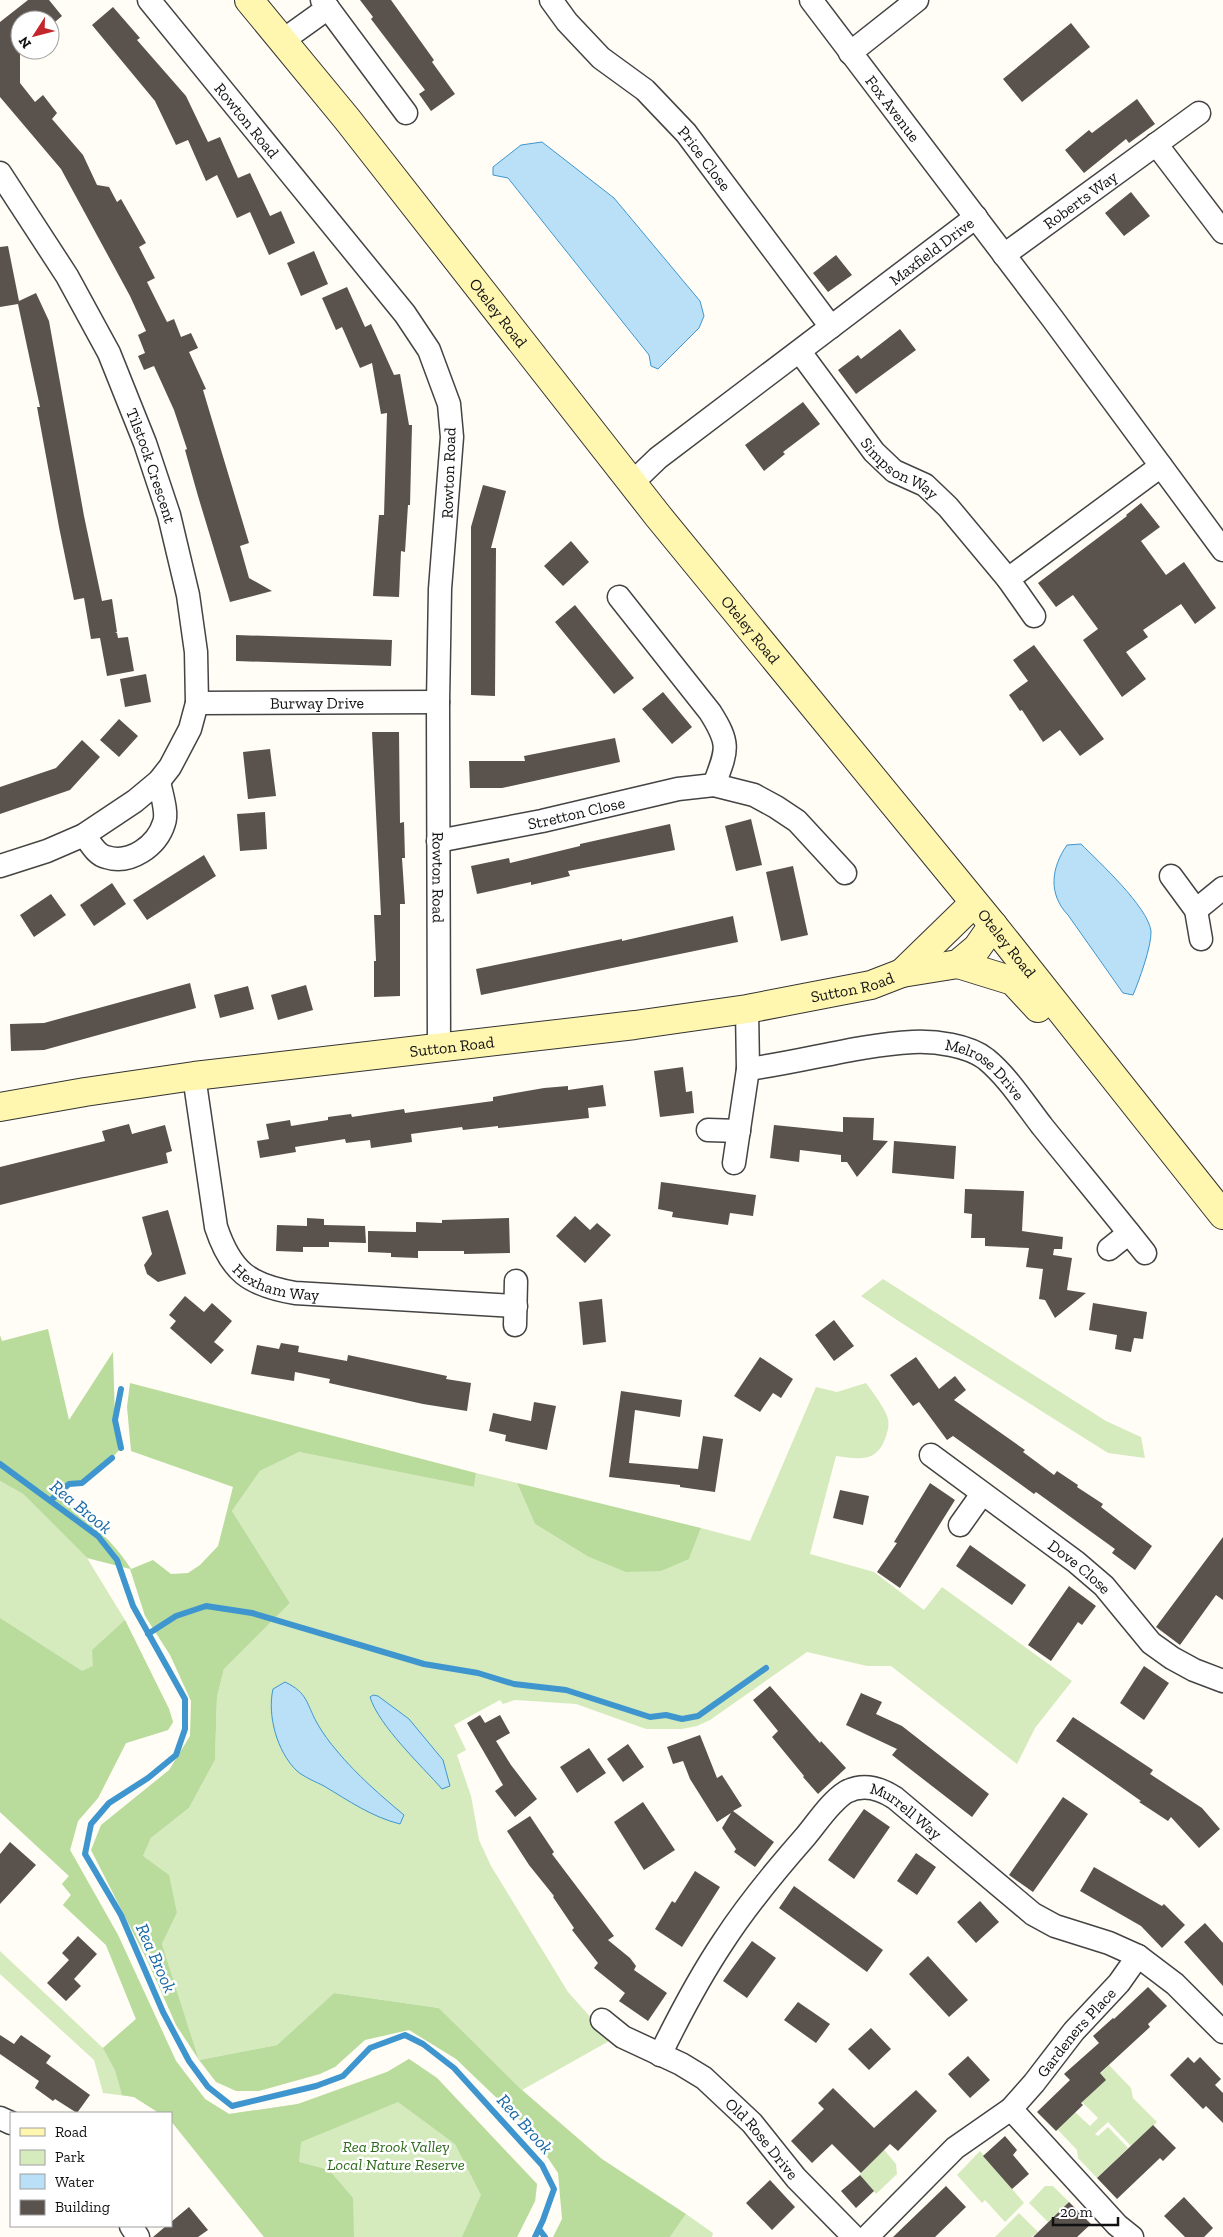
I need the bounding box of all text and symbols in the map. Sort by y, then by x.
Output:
north arrow [10,10,60,60]
text: N [15,33,35,52]
street label: Fox Avenue [861,72,924,146]
street label: Rowton Road [210,79,283,162]
street label: Price Close [674,122,735,195]
street label: Roberts Way [1040,166,1122,233]
street label: Maxfield Drive [886,213,978,289]
street label: Oteley Road [465,275,531,351]
street label: Tilstock Crescent [122,405,180,525]
street label: Rowton Road [437,427,460,519]
street label: Simpson Way [857,434,943,503]
street label: Oteley Road [717,592,784,668]
street label: Burway Drive [270,693,364,713]
street label: Stretton Close [526,793,627,834]
street label: Rowton Road [428,832,448,923]
street label: Oteley Road [974,905,1040,982]
street label: Sutton Road [809,968,897,1006]
street label: Sutton Road [409,1032,495,1061]
street label: Melrose Drive [943,1035,1028,1104]
street label: Hexham Way [229,1260,321,1304]
water label: Rea Brook [46,1475,116,1539]
street label: Dove Close [1044,1536,1115,1598]
street label: Murrell Way [868,1779,946,1844]
water label: Rea Brook [131,1920,181,1996]
street label: Gardeners Place [1033,1984,1120,2081]
water label: Rea Brook [492,2089,558,2159]
street label: Old Rose Drive [721,2094,802,2183]
legend [10,2112,172,2227]
text: Road [55,2123,88,2141]
park label: Rea Brook Valley Local Nature Reserve [327,2137,465,2174]
text: Park [55,2148,85,2166]
text: Water [55,2173,95,2191]
scale bar [1053,2194,1118,2226]
text: Building [55,2198,110,2216]
text: 20 m [1060,2203,1093,2221]

